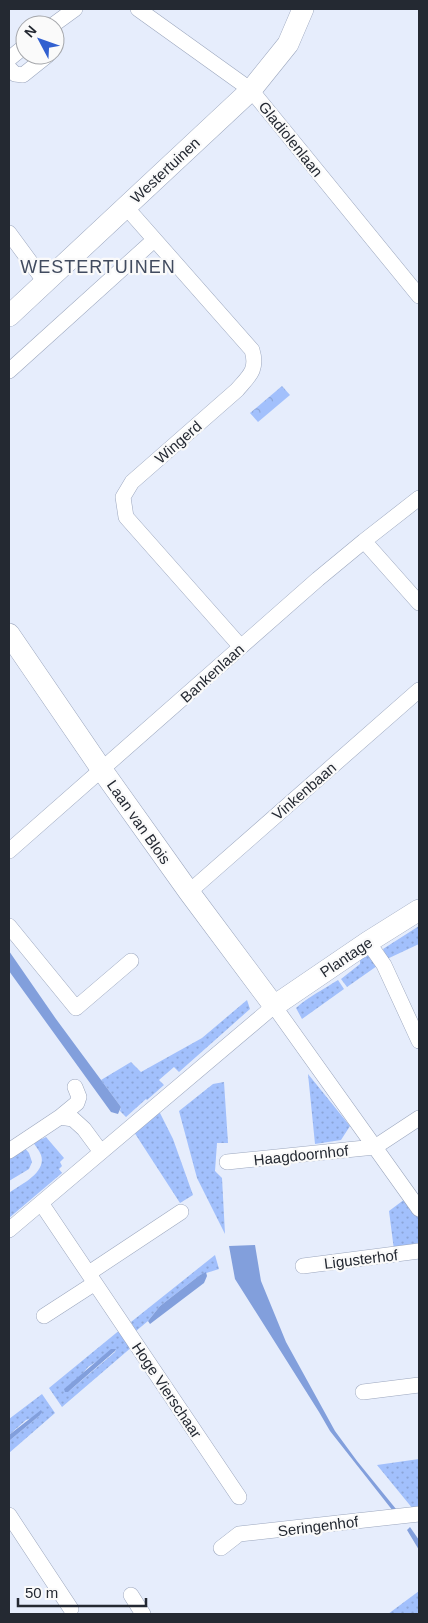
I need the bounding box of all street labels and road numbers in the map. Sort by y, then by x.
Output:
street label: Gladiolenlaan [256,98,326,180]
street label: Westertuinen [127,134,203,206]
street label: Wingerd [151,417,205,467]
street label: Bankenlaan [177,640,247,706]
street label: Vinkenbaan [269,759,339,823]
street label: Laan van Blois [104,777,174,867]
street label: Plantage [317,933,375,981]
street label: Haagdoornhof [253,1141,350,1168]
street label: Ligusterhof [323,1246,400,1272]
street label: Hoge Vierschaar [129,1339,205,1441]
street label: Seringenhof [277,1513,360,1539]

